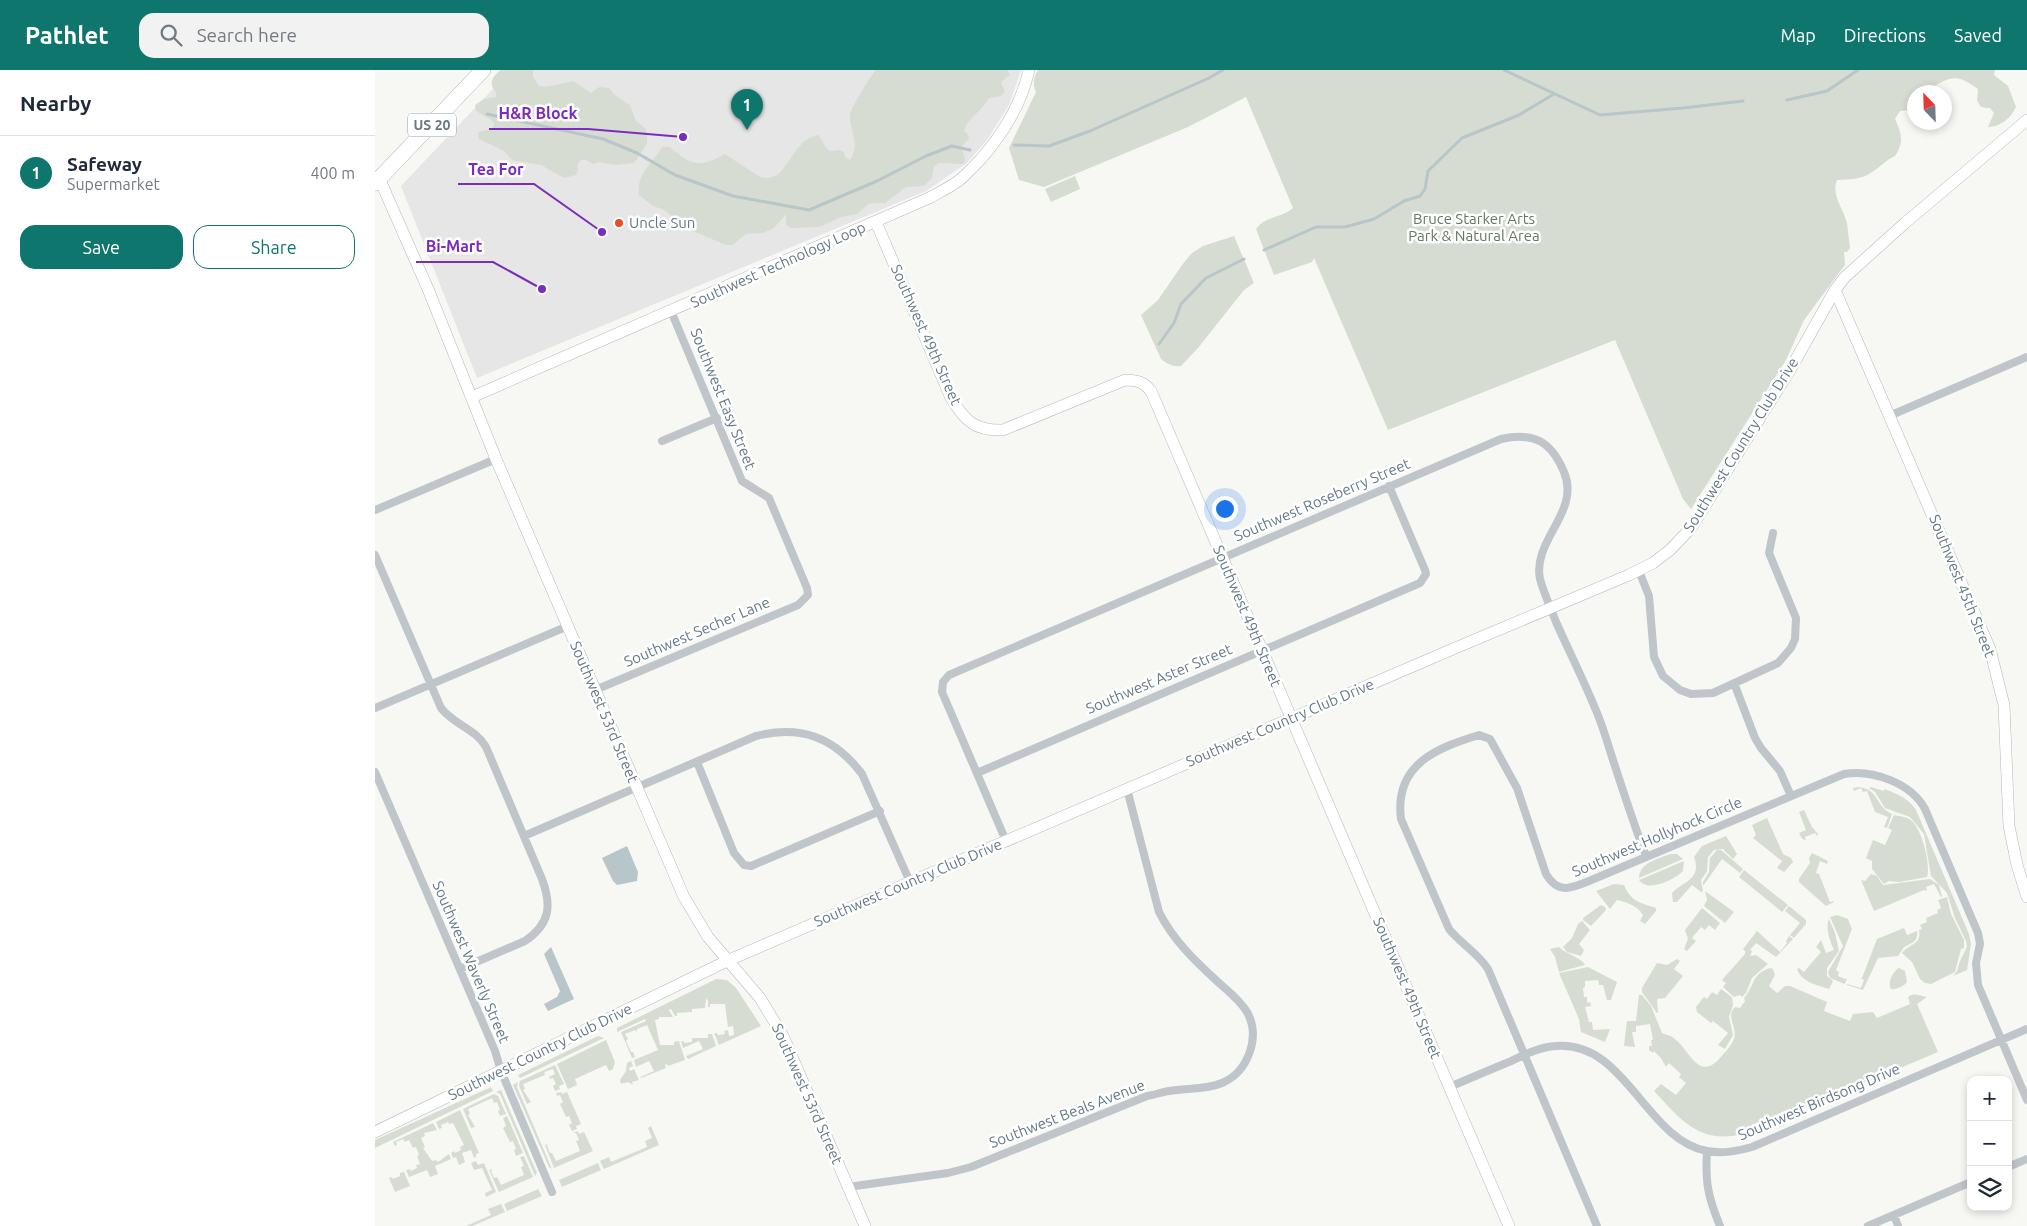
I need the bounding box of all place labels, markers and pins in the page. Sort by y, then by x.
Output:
pin: 1 [731,89,763,130]
callout: H&R Block [489,98,588,129]
callout: Tea For [458,153,534,184]
place label: Uncle Sun [629,214,695,231]
marker: Uncle Sun [613,217,625,229]
callout: Bi-Mart [416,231,493,262]

